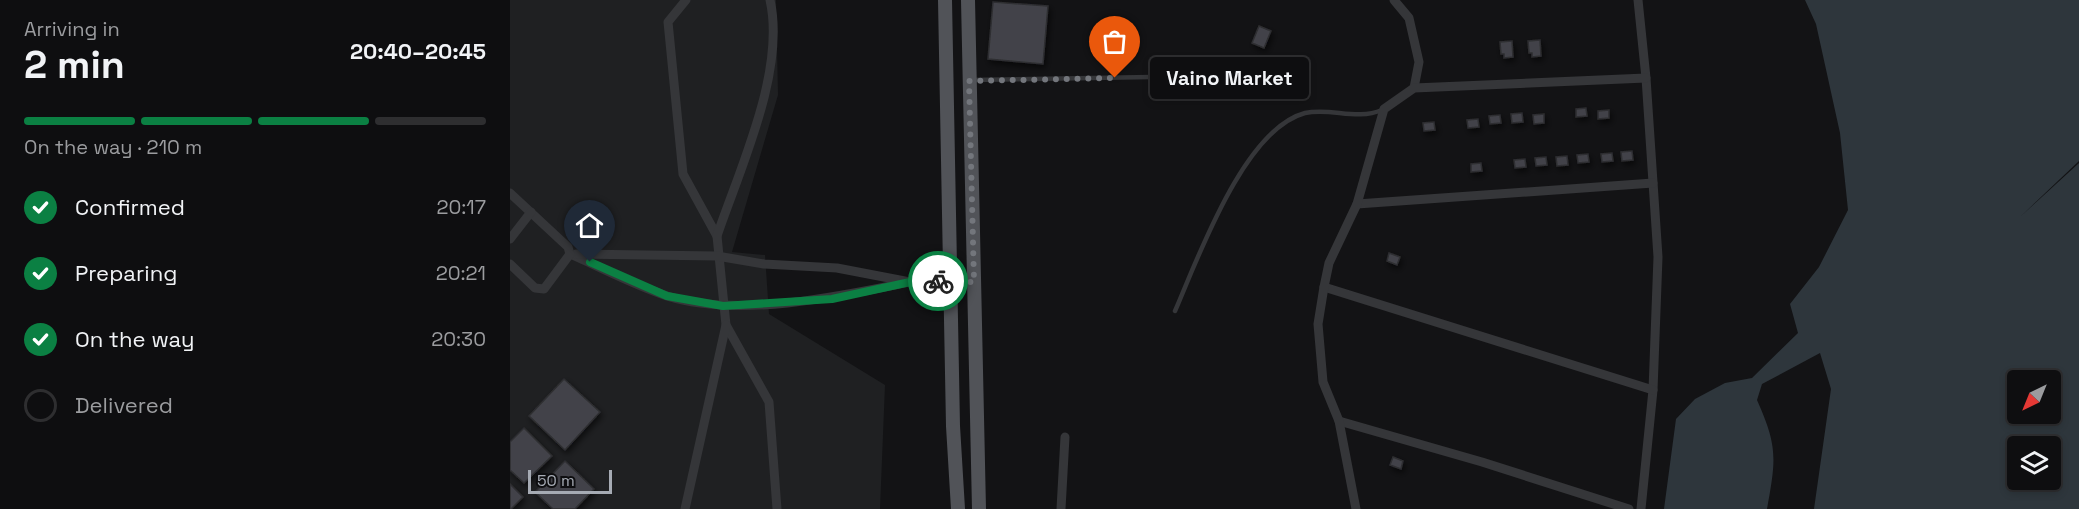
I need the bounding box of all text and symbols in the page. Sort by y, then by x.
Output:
text: Arriving in [24,16,120,42]
pin [1089,16,1140,78]
icon: bag [1098,25,1131,58]
text: 20:40–20:45 [350,37,486,65]
text: 2 min [24,40,125,89]
callout: Vaino Market [1151,57,1310,99]
text: Vaino Market [1166,65,1293,91]
text: On the way · 210 m [24,134,202,160]
icon: check [24,191,57,224]
text: Confirmed [75,193,185,221]
text: 20:17 [436,194,486,220]
pin [564,200,615,262]
icon: home [573,209,606,242]
courier [908,251,968,311]
icon: check [24,257,57,290]
text: Preparing [75,259,177,287]
text: 20:21 [436,260,486,286]
icon: bike [922,265,955,298]
icon: check [24,323,57,356]
text: On the way [75,325,194,353]
text: 20:30 [431,326,486,352]
north arrow [2007,370,2061,424]
map controls [2007,370,2061,490]
text: Delivered [75,391,173,419]
button: layers [2007,436,2061,490]
scale bar [528,467,612,494]
text: 50 m [537,470,575,491]

